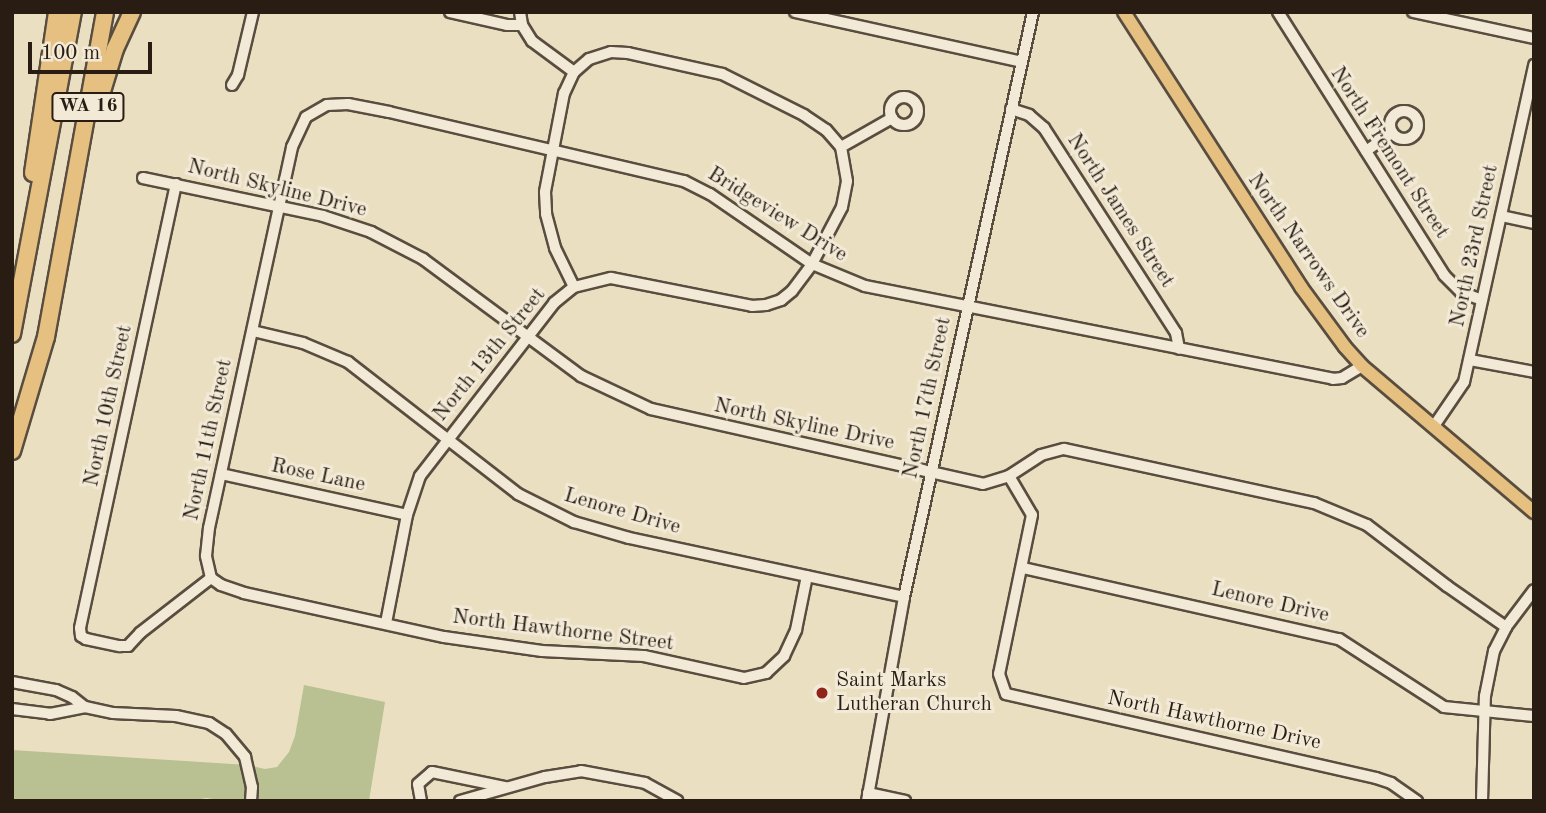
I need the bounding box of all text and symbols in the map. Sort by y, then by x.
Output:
scale bar [32,28,156,72]
text: 100 m [41,43,100,64]
street label: North Fremont Street [1324,62,1454,244]
road number: WA 16 [51,92,125,122]
street label: North James Street [1061,129,1179,293]
street label: North Skyline Drive [185,155,369,223]
street label: Bridgeview Drive [703,162,851,268]
street label: North 23rd Street [1445,163,1505,329]
street label: North Narrows Drive [1242,169,1374,343]
street label: North 13th Street [428,283,552,427]
street label: North 17th Street [899,315,957,481]
street label: North 10th Street [80,323,138,489]
street label: North 11th Street [180,357,238,523]
street label: North Skyline Drive [712,394,896,456]
street label: Rose Lane [269,454,367,498]
street label: Lenore Drive [561,483,683,541]
street label: Lenore Drive [1209,577,1331,629]
street label: North Hawthorne Street [451,605,675,657]
place label: Saint Marks Lutheran Church [836,668,992,718]
marker: Saint Marks Lutheran Church [814,685,830,701]
street label: North Hawthorne Drive [1105,686,1323,756]

